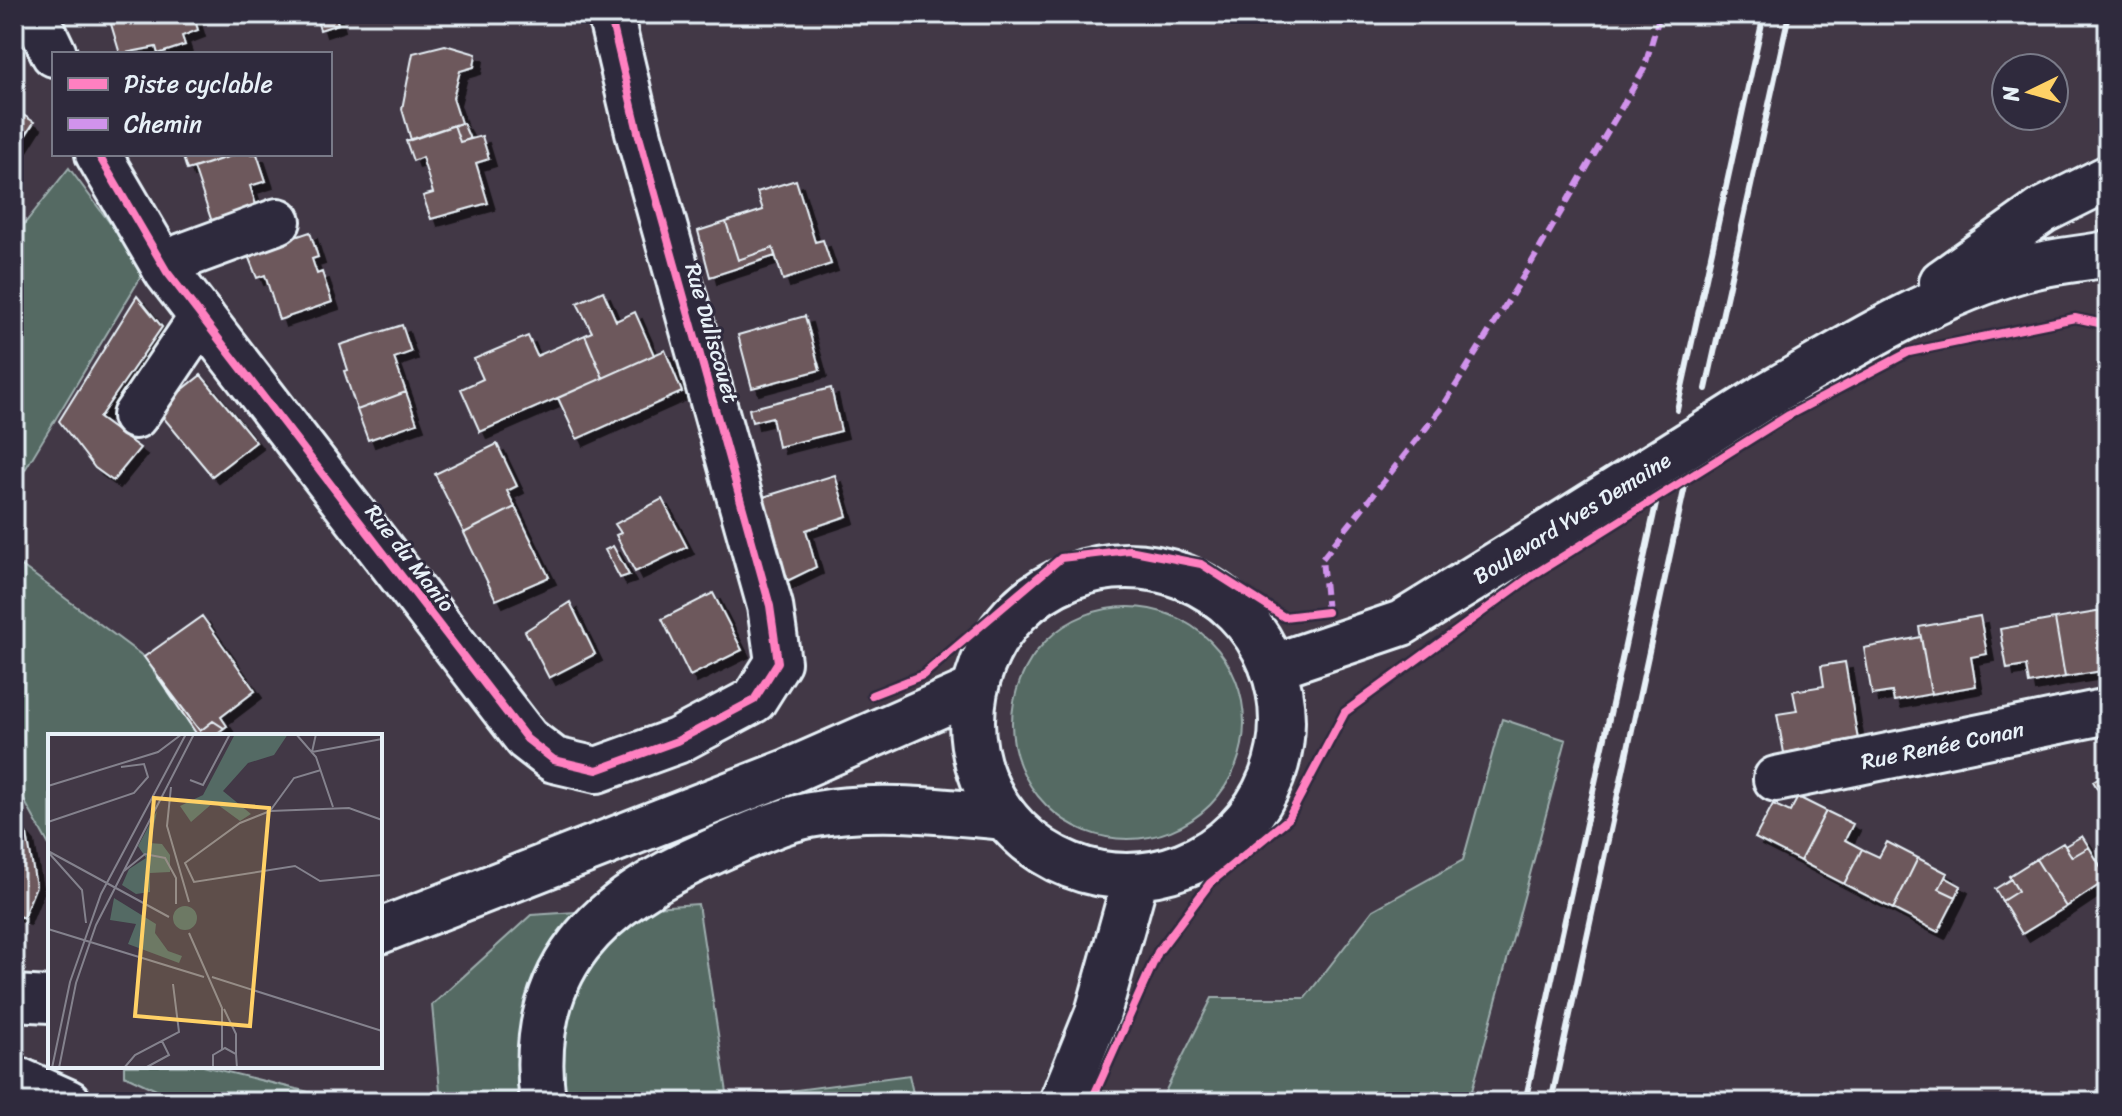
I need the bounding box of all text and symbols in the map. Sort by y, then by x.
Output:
legend [52,52,332,156]
north arrow [1990,52,2070,132]
text: Piste cyclable [124,63,273,105]
text: N [1990,84,2031,104]
text: Chemin [124,103,202,145]
street label: Rue Duliscouet [673,258,751,408]
street label: Boulevard Yves Demaine [1465,441,1679,595]
street label: Rue du Manio [355,495,465,621]
street label: Rue Renée Conan [1858,709,2028,781]
inset map [48,734,382,1068]

